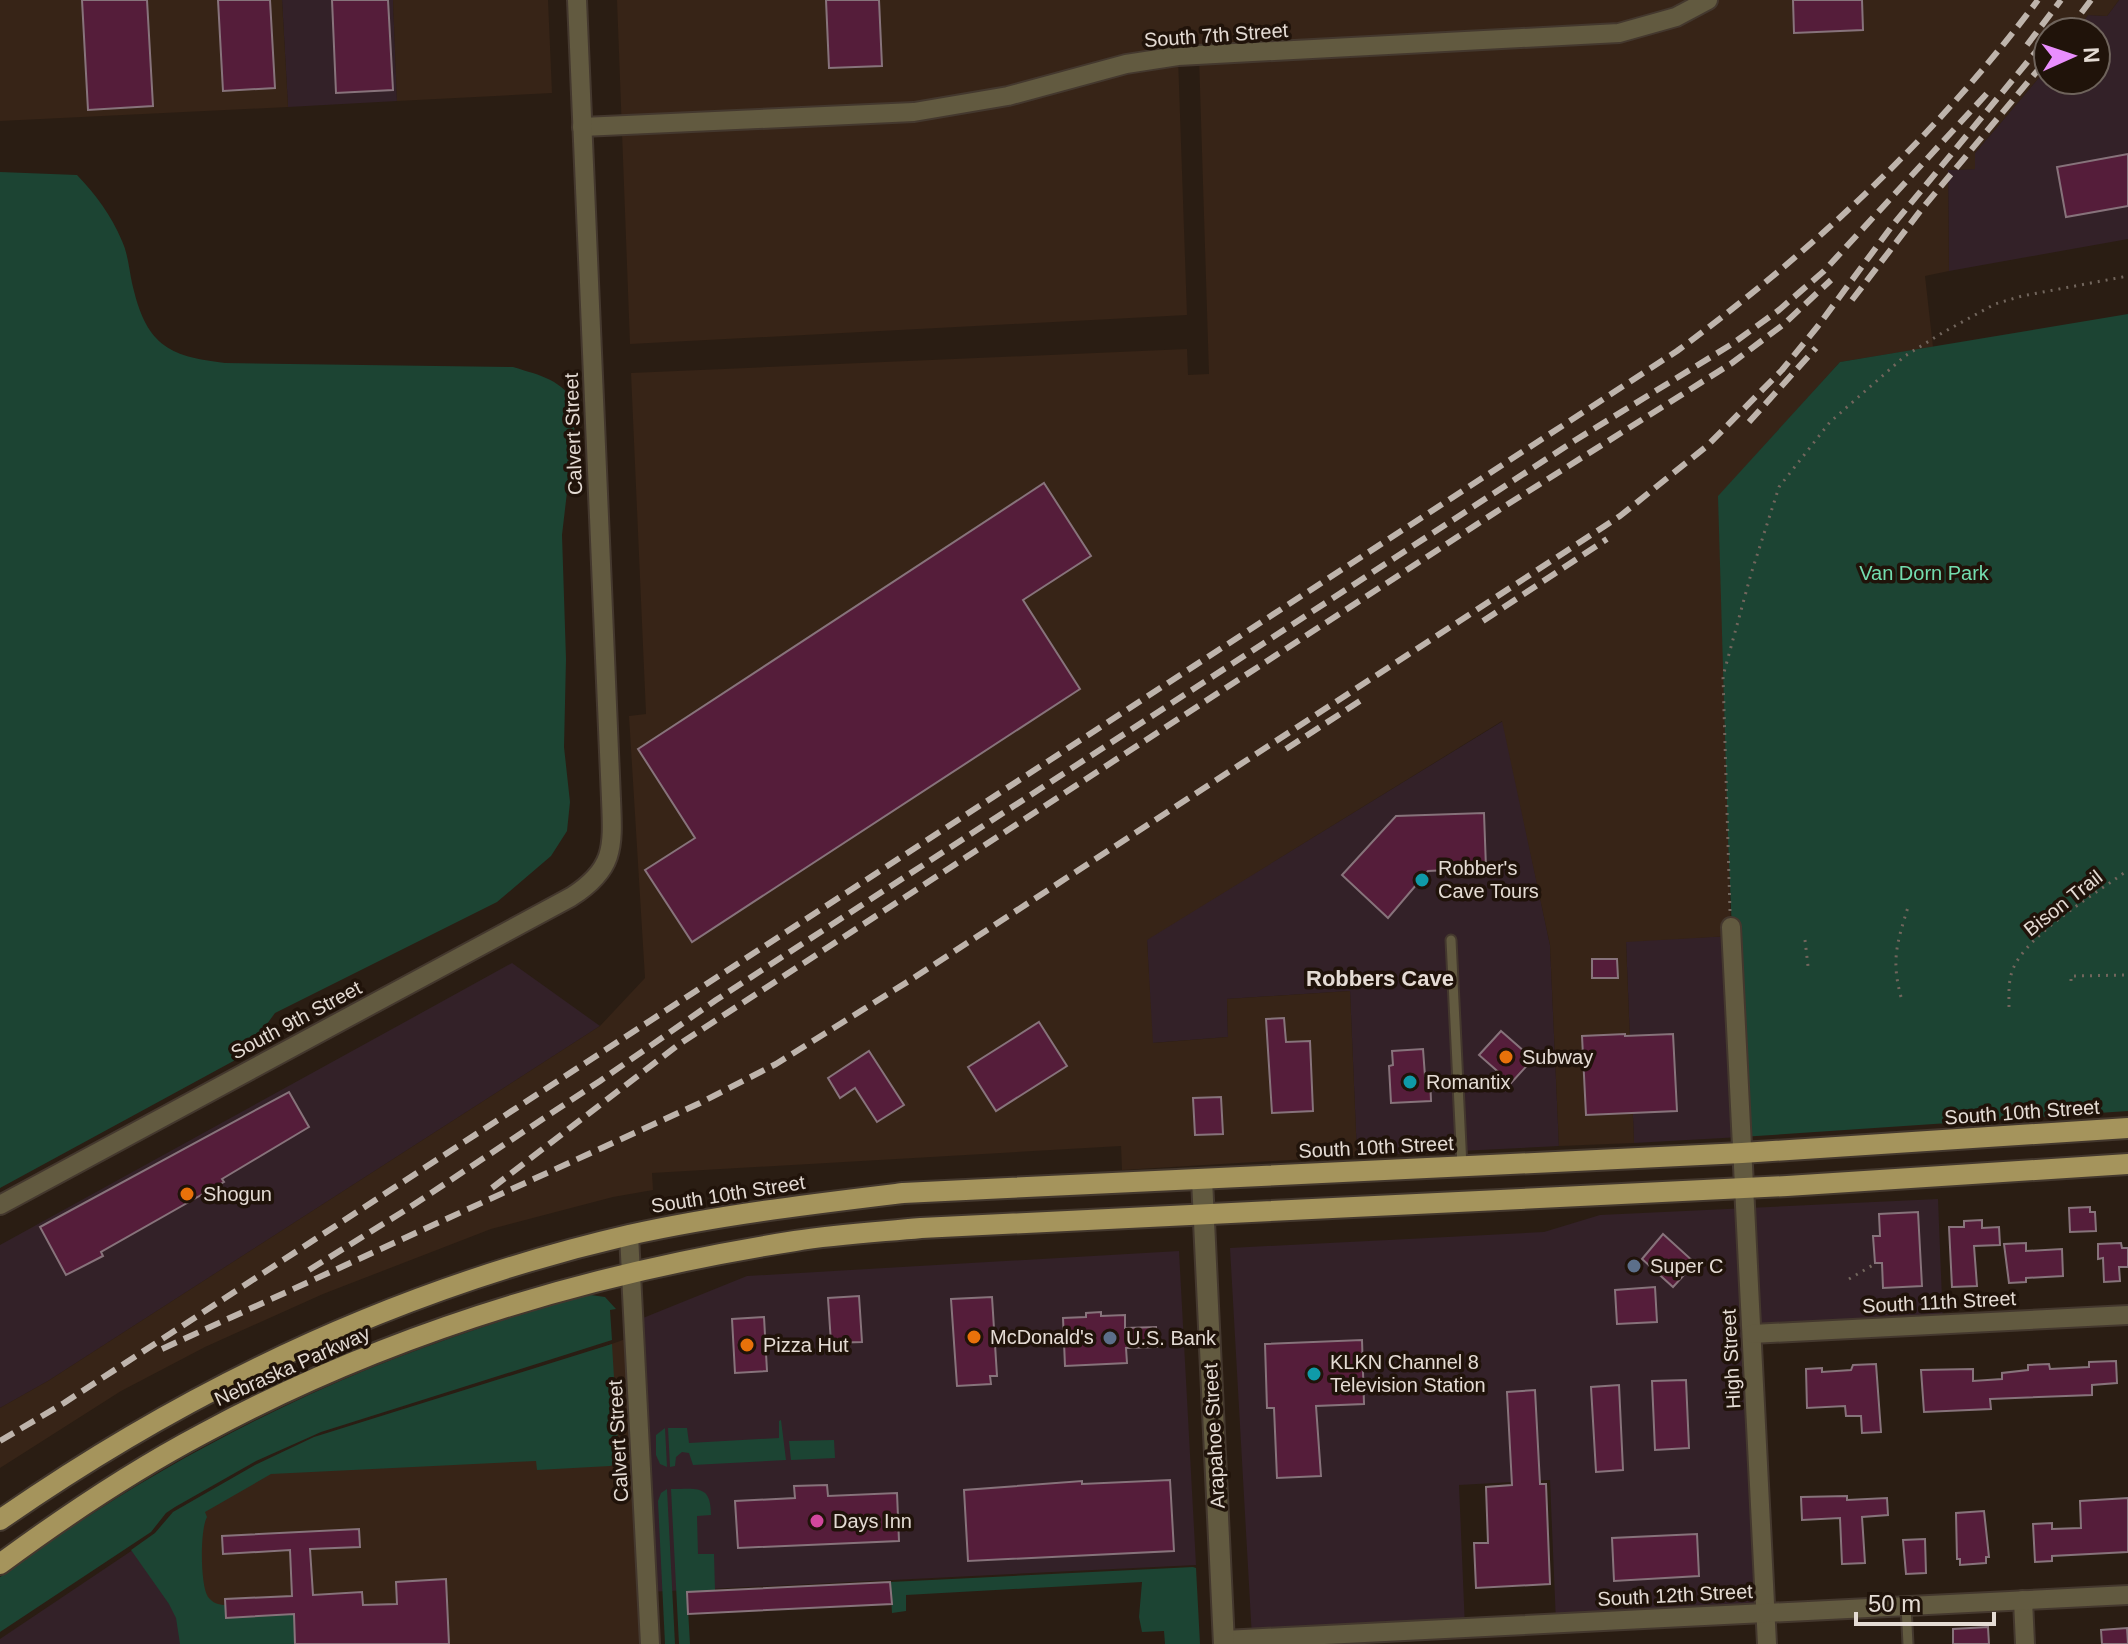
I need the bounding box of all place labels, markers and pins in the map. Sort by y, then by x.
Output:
place label: Robber's Cave Tours [1438,857,1539,902]
marker: Robber's Cave Tours [1413,871,1431,889]
place label: Subway [1522,1046,1593,1068]
marker: Subway [1497,1048,1515,1066]
place label: Romantix [1426,1071,1510,1093]
marker: Romantix [1401,1073,1419,1091]
place label: Shogun [203,1183,272,1205]
marker: Shogun [178,1185,196,1203]
place label: Super C [1650,1255,1723,1277]
marker: Super C [1625,1257,1643,1275]
place label: McDonald's [990,1326,1094,1348]
place label: U.S. Bank [1126,1327,1217,1349]
marker: McDonald's [965,1328,983,1346]
marker: U.S. Bank [1101,1329,1119,1347]
place label: Pizza Hut [763,1334,849,1356]
marker: Pizza Hut [738,1336,756,1354]
place label: KLKN Channel 8 Television Station [1330,1351,1486,1396]
marker: KLKN Channel 8 Television Station [1305,1365,1323,1383]
place label: Days Inn [833,1510,912,1532]
marker: Days Inn [808,1512,826,1530]

